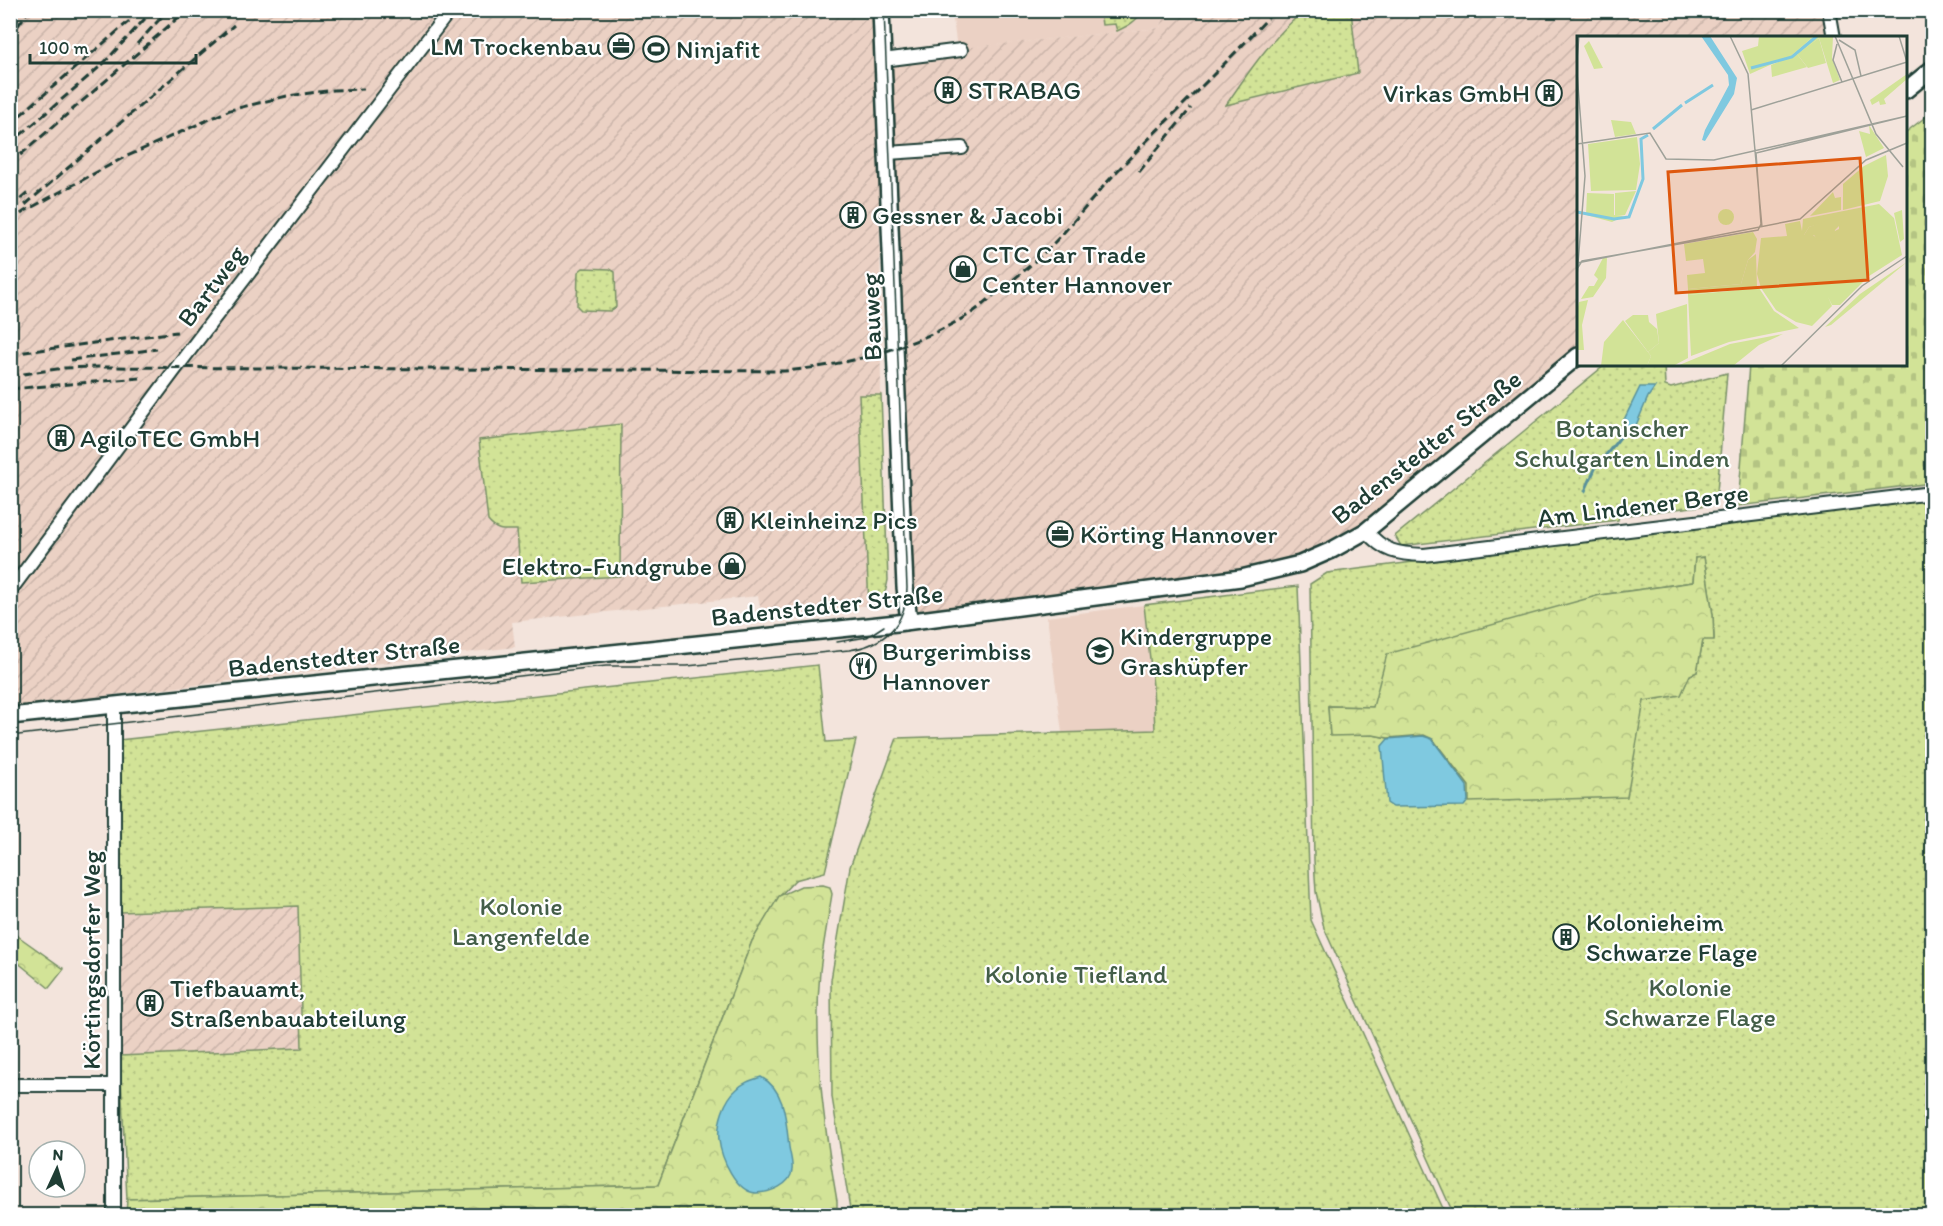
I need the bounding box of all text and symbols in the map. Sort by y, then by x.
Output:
scale bar [30,27,196,65]
place label: LM Trockenbau [430,30,602,62]
office icon: LM Trockenbau [606,31,636,61]
place label: Ninjafit [676,33,761,65]
sports icon: Ninjafit [641,34,671,64]
inset map [1577,36,1907,366]
text: 100 m [39,37,89,59]
place label: STRABAG [968,74,1081,106]
building icon: STRABAG [933,75,963,105]
place label: Virkas GmbH [1383,77,1530,109]
building icon: Virkas GmbH [1534,78,1564,108]
place label: Gessner & Jacobi [872,199,1063,231]
building icon: Gessner & Jacobi [838,200,868,230]
street label: Bartweg [170,238,252,333]
place label: CTC Car Trade Center Hannover [982,238,1173,300]
shop icon: CTC Car Trade Center Hannover [948,254,978,284]
street label: Bauweg [853,272,889,362]
street label: Badenstedter Straße [1324,363,1528,531]
park label: Botanischer Schulgarten Linden [1514,412,1730,474]
place label: AgiloTEC GmbH [80,422,260,454]
building icon: AgiloTEC GmbH [46,423,76,453]
street label: Am Lindener Berge [1536,476,1750,534]
place label: Kleinheinz Pics [750,504,918,536]
building icon: Kleinheinz Pics [715,505,745,535]
place label: Körting Hannover [1080,518,1277,550]
office icon: Körting Hannover [1045,519,1075,549]
place label: Elektro-Fundgrube [502,550,712,582]
shop icon: Elektro-Fundgrube [717,551,747,581]
street label: Badenstedter Straße [709,577,945,633]
place label: Kindergruppe Grashüpfer [1120,620,1272,682]
street label: Badenstedter Straße [226,628,462,684]
place label: Burgerimbiss Hannover [882,635,1031,697]
school or university icon: Kindergruppe Grashüpfer [1085,636,1115,666]
restaurant icon: Burgerimbiss Hannover [848,651,878,681]
street label: Körtingsdorfer Weg [75,850,107,1070]
park label: Kolonie Langenfelde [452,890,590,952]
place label: Kolonieheim Schwarze Flage [1586,906,1758,968]
building icon: Kolonieheim Schwarze Flage [1551,922,1581,952]
park label: Kolonie Tiefland [985,958,1168,990]
park label: Kolonie Schwarze Flage [1604,971,1776,1033]
place label: Tiefbauamt, Straßenbauabteilung [170,972,407,1034]
building icon: Tiefbauamt, Straßenbauabteilung [135,988,165,1018]
north arrow [27,1139,87,1199]
text: N [52,1145,64,1164]

